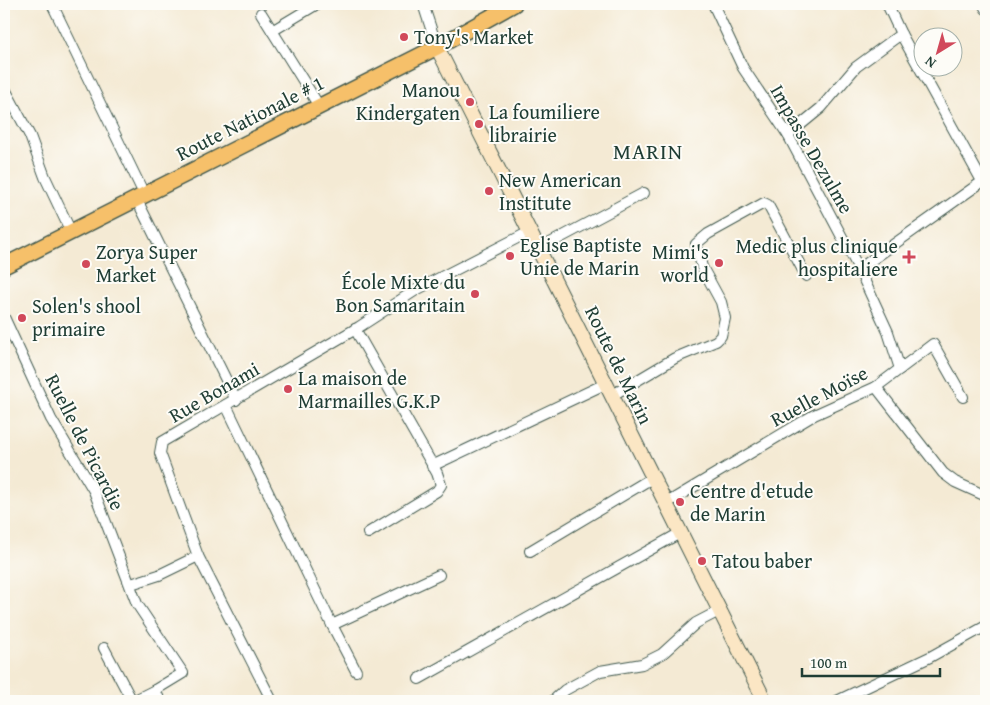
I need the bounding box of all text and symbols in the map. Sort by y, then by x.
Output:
place label: Tony's Market [414,22,534,51]
north arrow [912,28,962,78]
marker: Tony's Market [398,31,410,43]
text: N [920,51,940,73]
street label: Route Nationale # 1 [171,68,329,167]
place label: Manou Kindergaten [356,75,460,127]
street label: Impasse Dezulme [764,79,861,219]
marker: Manou Kindergaten [464,96,476,108]
place label: La foumiliere librairie [489,97,600,149]
marker: La foumiliere librairie [473,118,485,130]
district label: MARIN [613,135,683,167]
place label: New American Institute [499,165,621,217]
marker: New American Institute [483,185,495,197]
place label: Eglise Baptiste Unie de Marin [520,230,642,282]
place label: Medic plus clinique hospitaliere [736,231,898,283]
place label: Zorya Super Market [96,237,198,289]
place label: Mimi's world [652,237,709,289]
marker: Eglise Baptiste Unie de Marin [504,250,516,262]
marker: Medic plus clinique hospitaliere [902,250,916,264]
marker: Mimi's world [713,257,725,269]
marker: Zorya Super Market [80,258,92,270]
place label: École Mixte du Bon Samaritain [336,267,465,319]
marker: École Mixte du Bon Samaritain [469,288,481,300]
place label: Solen's shool primaire [32,291,141,343]
street label: Route de Marin [578,301,661,429]
marker: Solen's shool primaire [16,312,28,324]
street label: Rue Bonami [163,354,265,429]
street label: Ruelle Moïse [765,358,872,433]
place label: La maison de Marmailles G.K.P [298,363,441,415]
street label: Ruelle de Picardie [39,369,132,515]
marker: La maison de Marmailles G.K.P [282,383,294,395]
place label: Centre d'etude de Marin [690,476,813,528]
marker: Centre d'etude de Marin [674,496,686,508]
place label: Tatou baber [712,546,812,575]
marker: Tatou baber [696,555,708,567]
scale bar [802,645,940,677]
text: 100 m [810,652,848,673]

